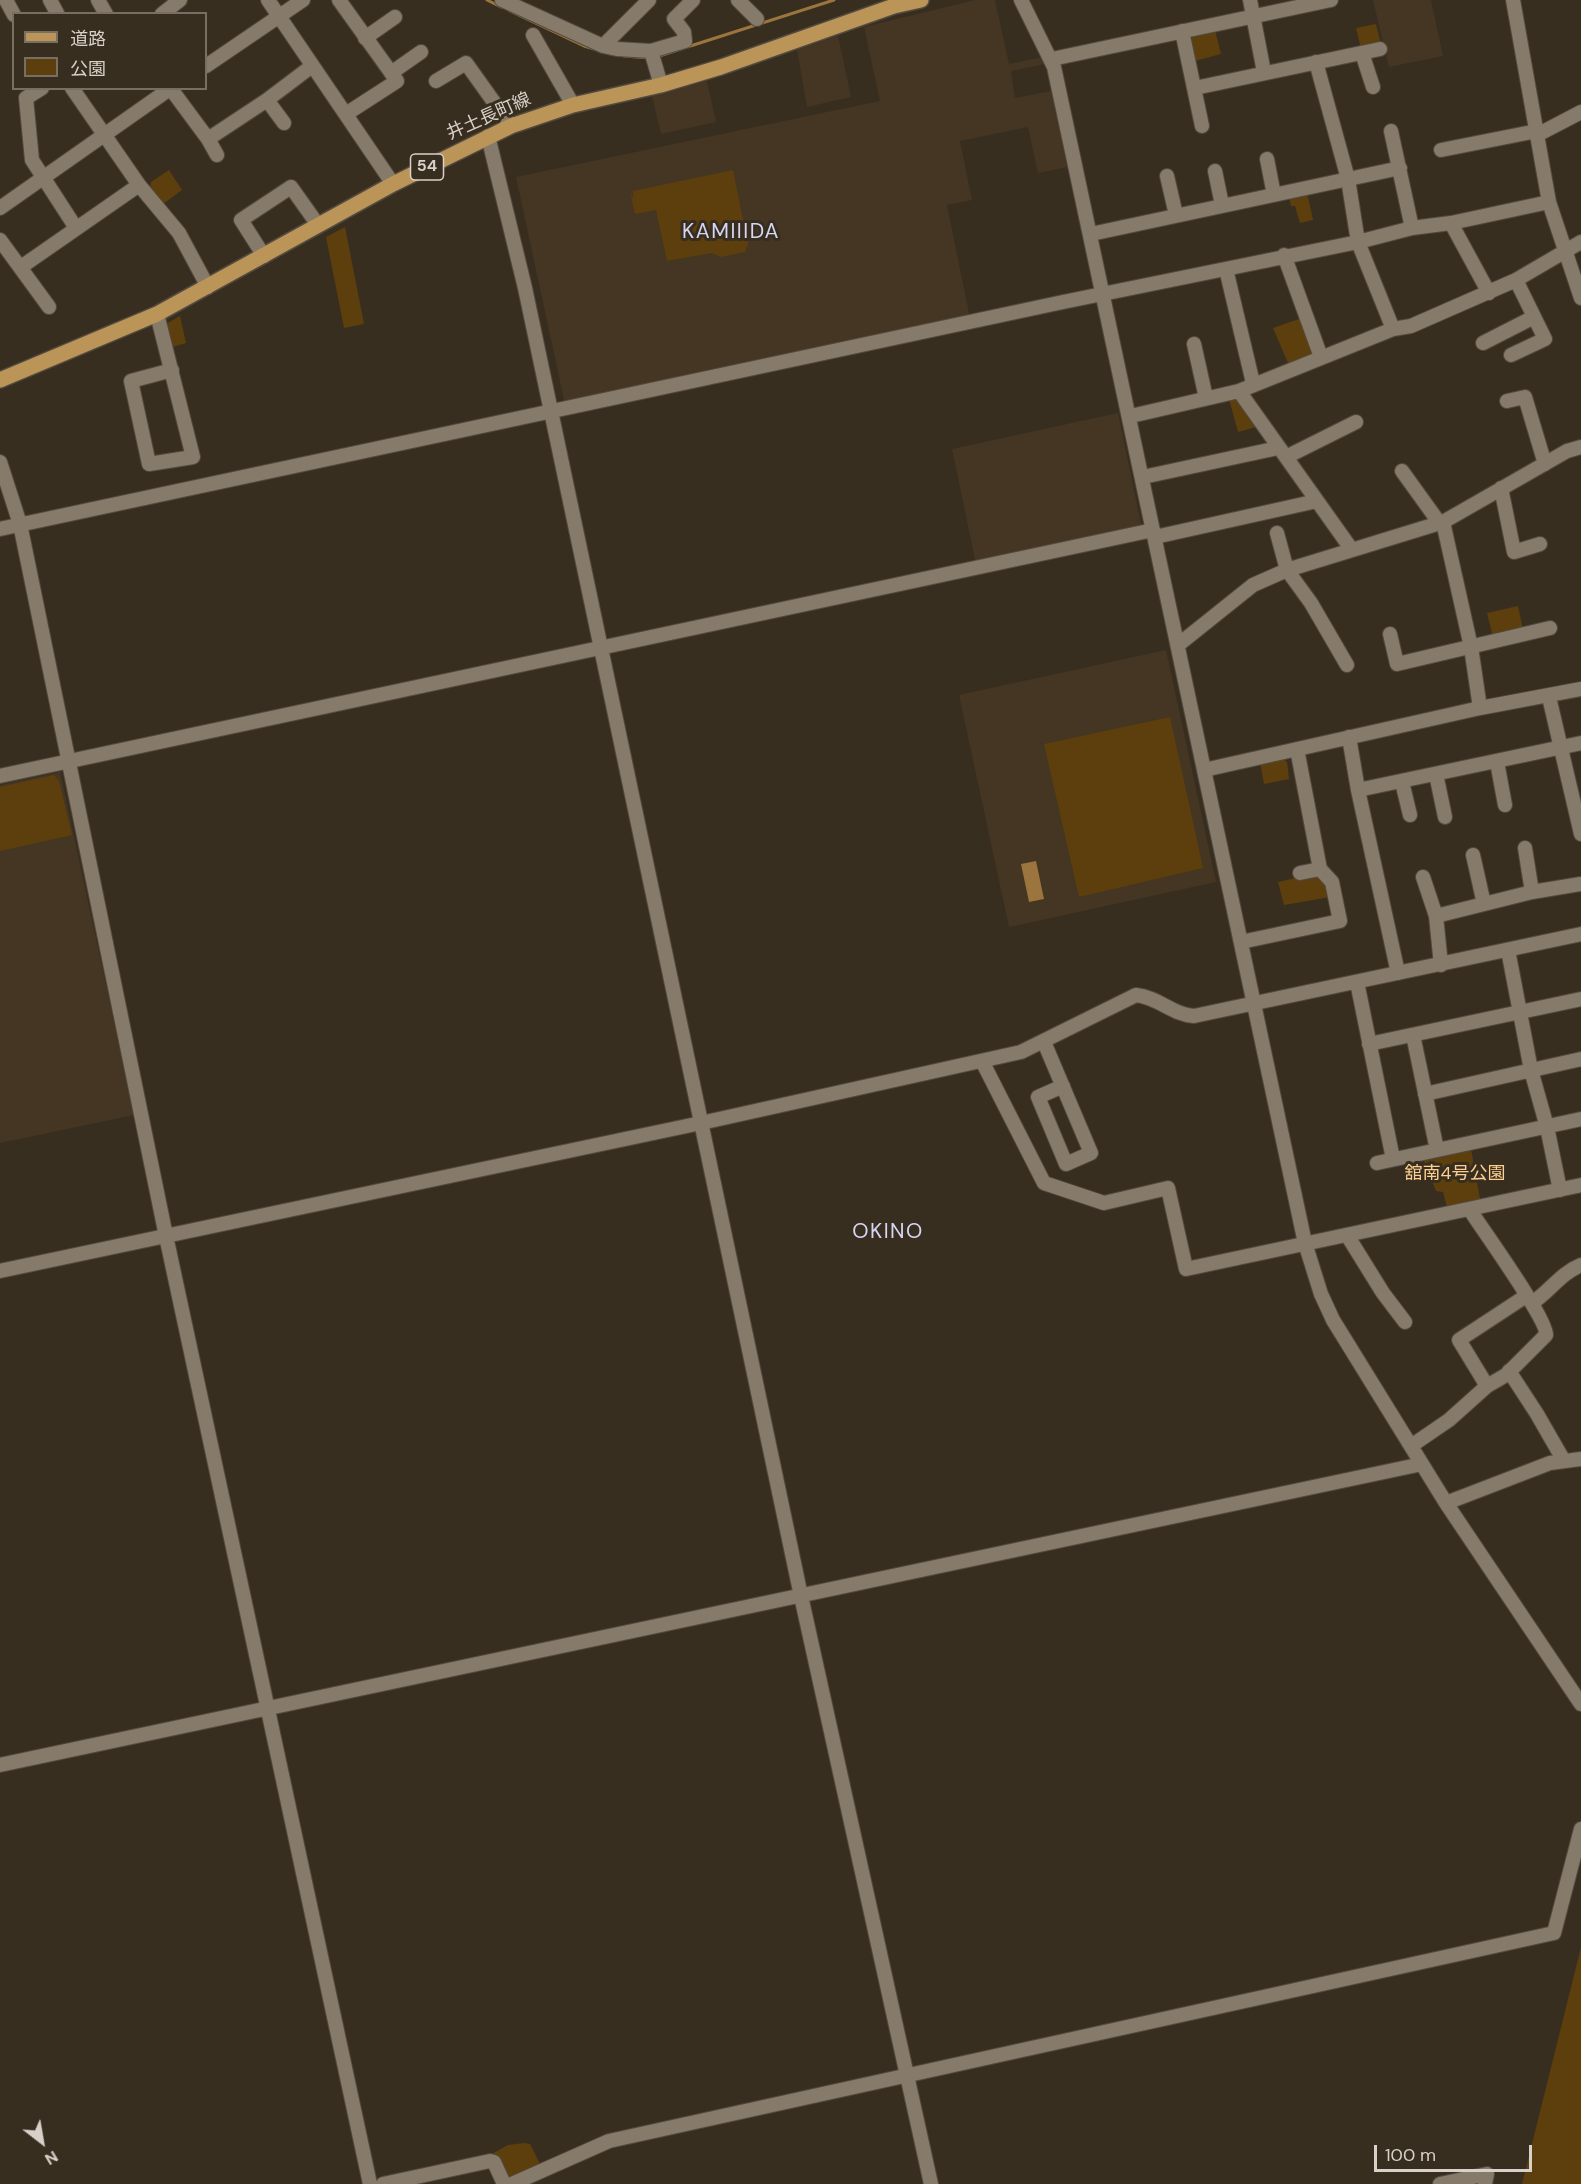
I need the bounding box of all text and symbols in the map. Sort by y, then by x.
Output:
legend [12,12,207,90]
text: 道路 [70,27,106,51]
text: 公園 [70,57,106,81]
street label: 井土長町線 [443,89,535,145]
road number: 54 [410,154,444,180]
district label: KAMIIIDA [682,219,780,245]
park label: 舘南4号公園 [1405,1163,1505,1185]
district label: OKINO [852,1219,924,1245]
north arrow [12,2112,72,2172]
scale bar [1377,2133,1534,2171]
text: 100 m [1385,2143,1436,2167]
text: N [41,2146,62,2170]

